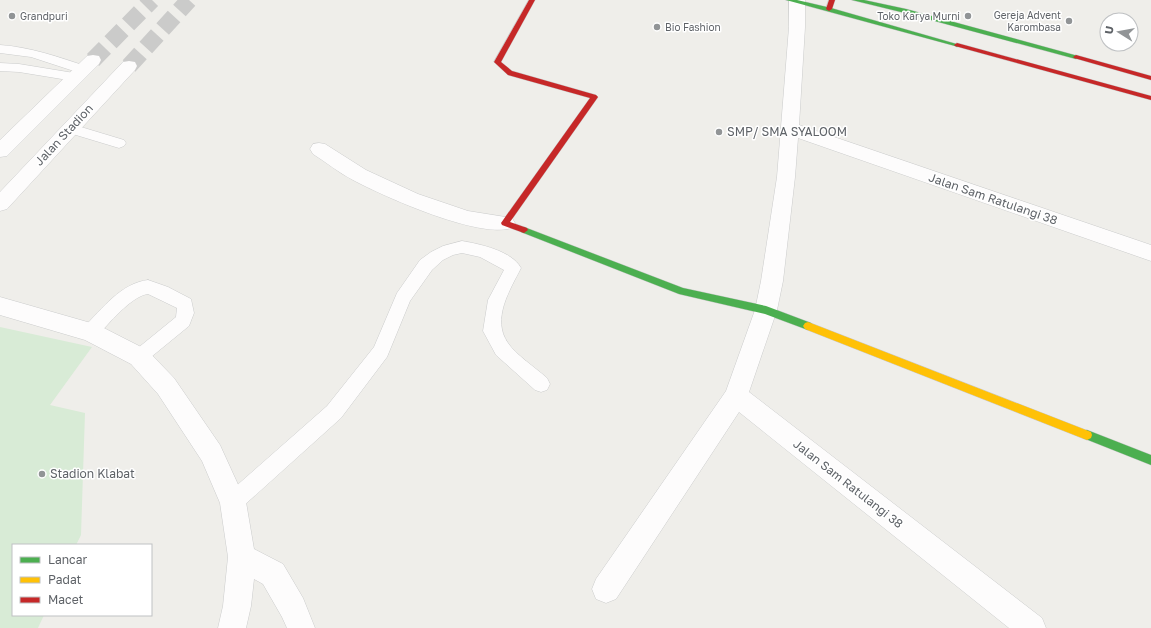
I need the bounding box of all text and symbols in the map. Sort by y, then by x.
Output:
place label: Gereja Advent Karombasa [994,9,1061,33]
place label: Grandpuri [20,10,68,22]
place label: Toko Karya Murni [877,10,960,22]
marker: Grandpuri [7,11,17,21]
marker: Toko Karya Murni [963,11,973,21]
north arrow [1099,12,1139,52]
marker: Gereja Advent Karombasa [1064,16,1074,26]
place label: Bio Fashion [665,21,721,33]
marker: Bio Fashion [652,22,662,32]
text: U [1102,25,1116,35]
street label: Jalan Stadion [31,101,96,169]
place label: SMP/ SMA SYALOOM [727,124,847,139]
marker: SMP/ SMA SYALOOM [714,127,724,137]
street label: Jalan Sam Ratulangi 38 [927,169,1060,228]
street label: Jalan Sam Ratulangi 38 [790,436,906,531]
place label: Stadion Klabat [50,466,135,481]
marker: Stadion Klabat [37,469,47,479]
legend [12,544,152,616]
text: Lancar [48,552,87,567]
text: Padat [48,572,82,587]
text: Macet [48,592,84,607]

